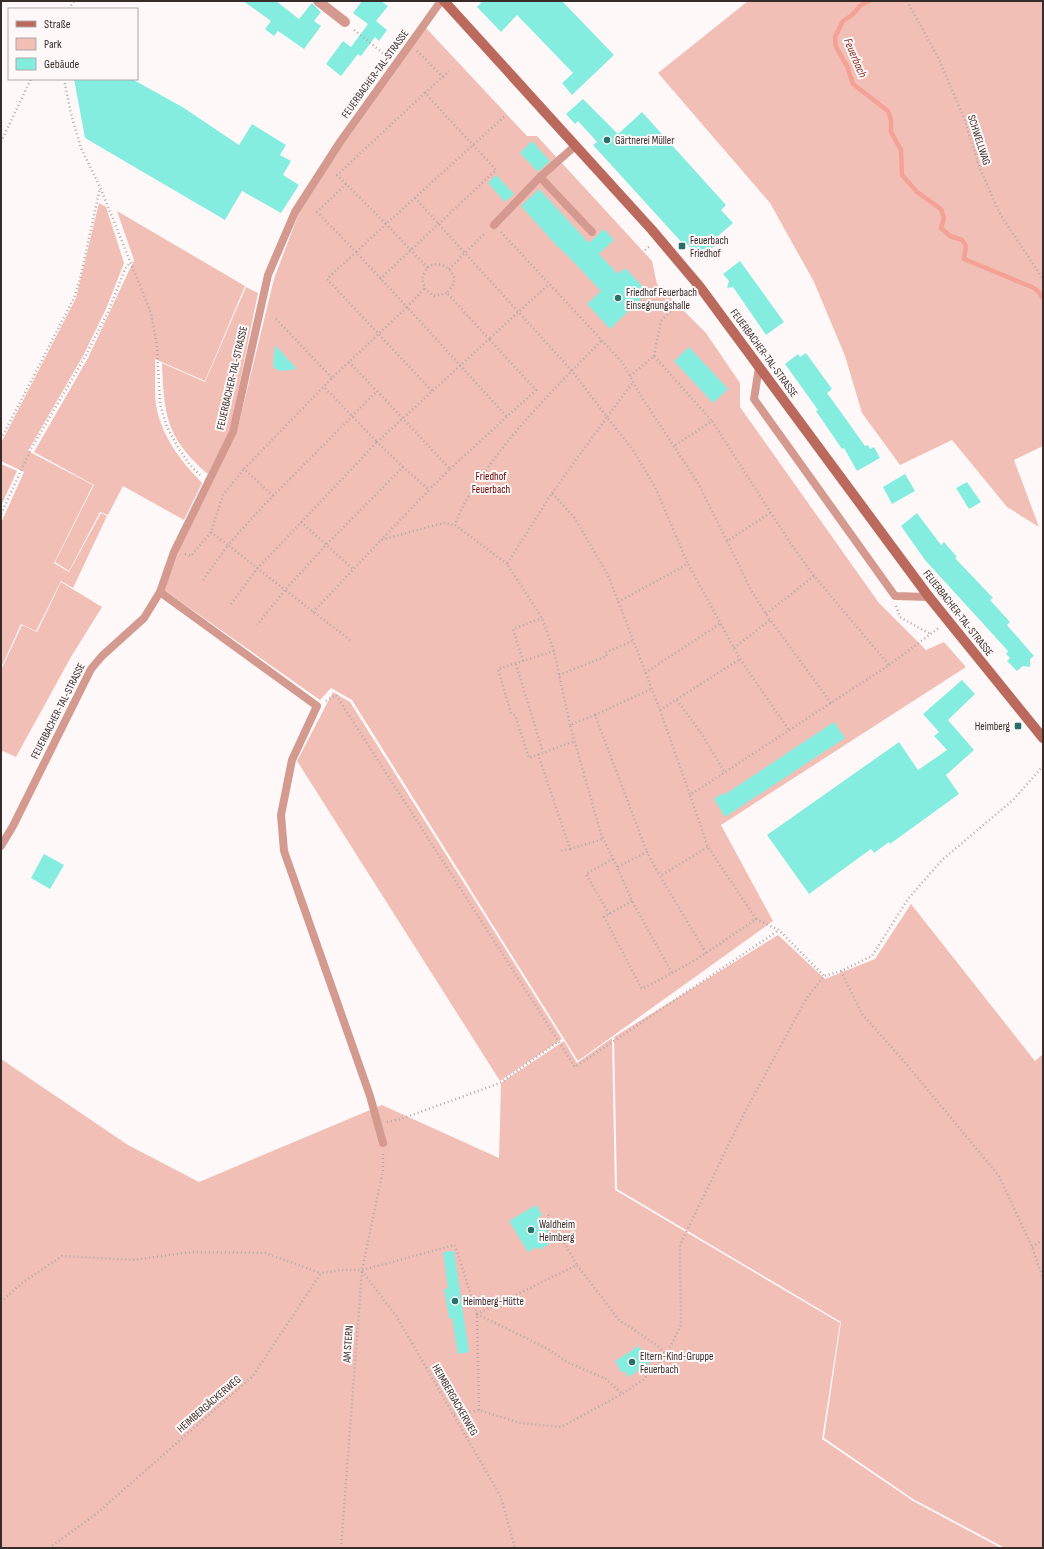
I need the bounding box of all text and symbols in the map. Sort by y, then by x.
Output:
legend [8,8,138,80]
text: Straße [44,17,71,32]
street label: FEUERBACHER-TAL-STRASSE [339,27,411,121]
water label: Feuerbach [840,36,870,80]
text: Park [44,37,62,52]
text: Gebäude [44,57,79,72]
street label: SCHWELLWAG [965,113,993,167]
place label: Gärtnerei Müller [615,134,674,147]
marker: Gärtnerei Müller [602,135,612,145]
place label: Feuerbach Friedhof [690,234,729,260]
marker: Feuerbach Friedhof [677,241,687,251]
place label: Friedhof Feuerbach Einsegnungshalle [626,286,697,312]
marker: Friedhof Feuerbach Einsegnungshalle [613,293,623,303]
street label: FEUERBACHER-TAL-STRASSE [728,306,800,400]
street label: FEUERBACHER-TAL-STRASSE [214,325,250,431]
park label: Friedhof Feuerbach [472,470,511,496]
street label: FEUERBACHER-TAL-STRASSE [920,567,996,659]
street label: FEUERBACHER-TAL-STRASSE [28,661,88,761]
place label: Heimberg [975,720,1011,733]
marker: Heimberg [1013,721,1023,731]
place label: Waldheim Heimberg [539,1218,575,1244]
marker: Waldheim Heimberg [526,1225,536,1235]
place label: Heimberg-Hütte [463,1295,524,1308]
marker: Heimberg-Hütte [450,1296,460,1306]
street label: AM STERN [340,1325,356,1364]
place label: Eltern-Kind-Gruppe Feuerbach [640,1350,713,1376]
marker: Eltern-Kind-Gruppe Feuerbach [627,1357,637,1367]
street label: HEIMBERGACKERWEG [429,1362,481,1438]
street label: HEIMBERGÄCKERWEG [174,1373,244,1435]

